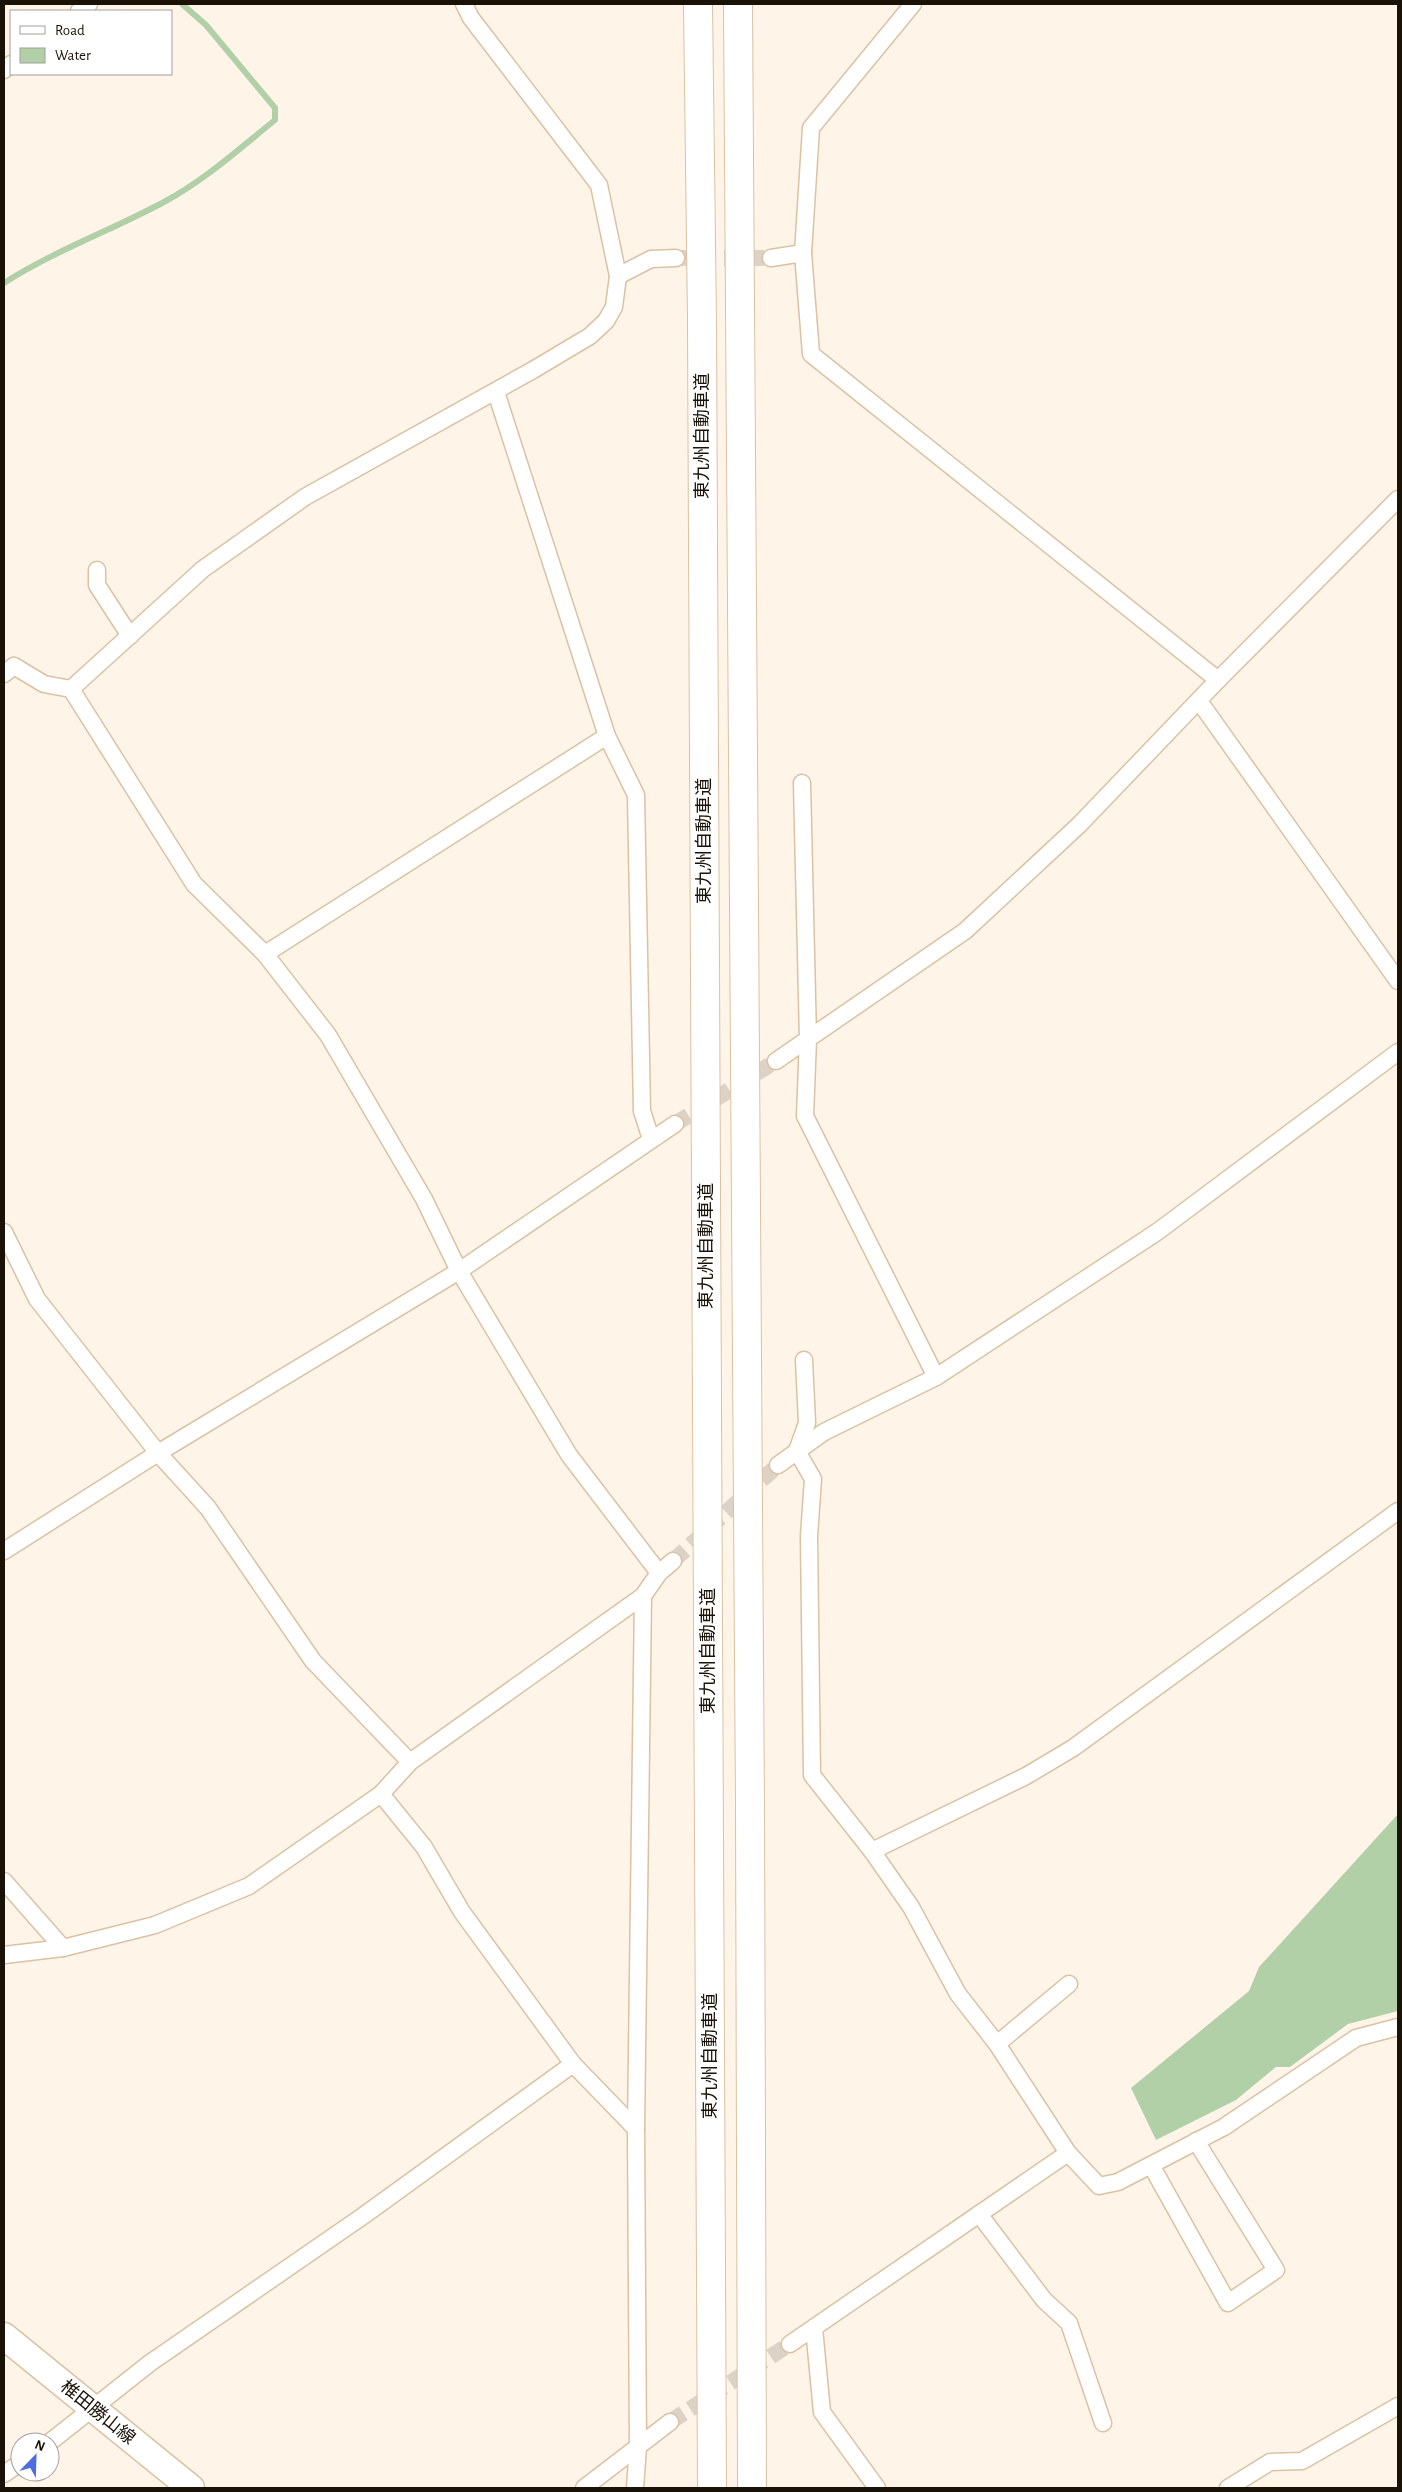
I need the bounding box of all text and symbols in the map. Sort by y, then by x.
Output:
legend [10,10,172,75]
text: Road [55,23,85,38]
text: Water [55,48,91,63]
street label: 東九州自動車道 [692,373,712,499]
street label: 東九州自動車道 [694,778,714,904]
street label: 東九州自動車道 [696,1183,716,1309]
street label: 東九州自動車道 [698,1588,718,1714]
street label: 東九州自動車道 [700,1993,720,2119]
street label: 椎田勝山線 [57,2376,139,2448]
north arrow [10,2432,60,2482]
text: N [32,2438,47,2454]

